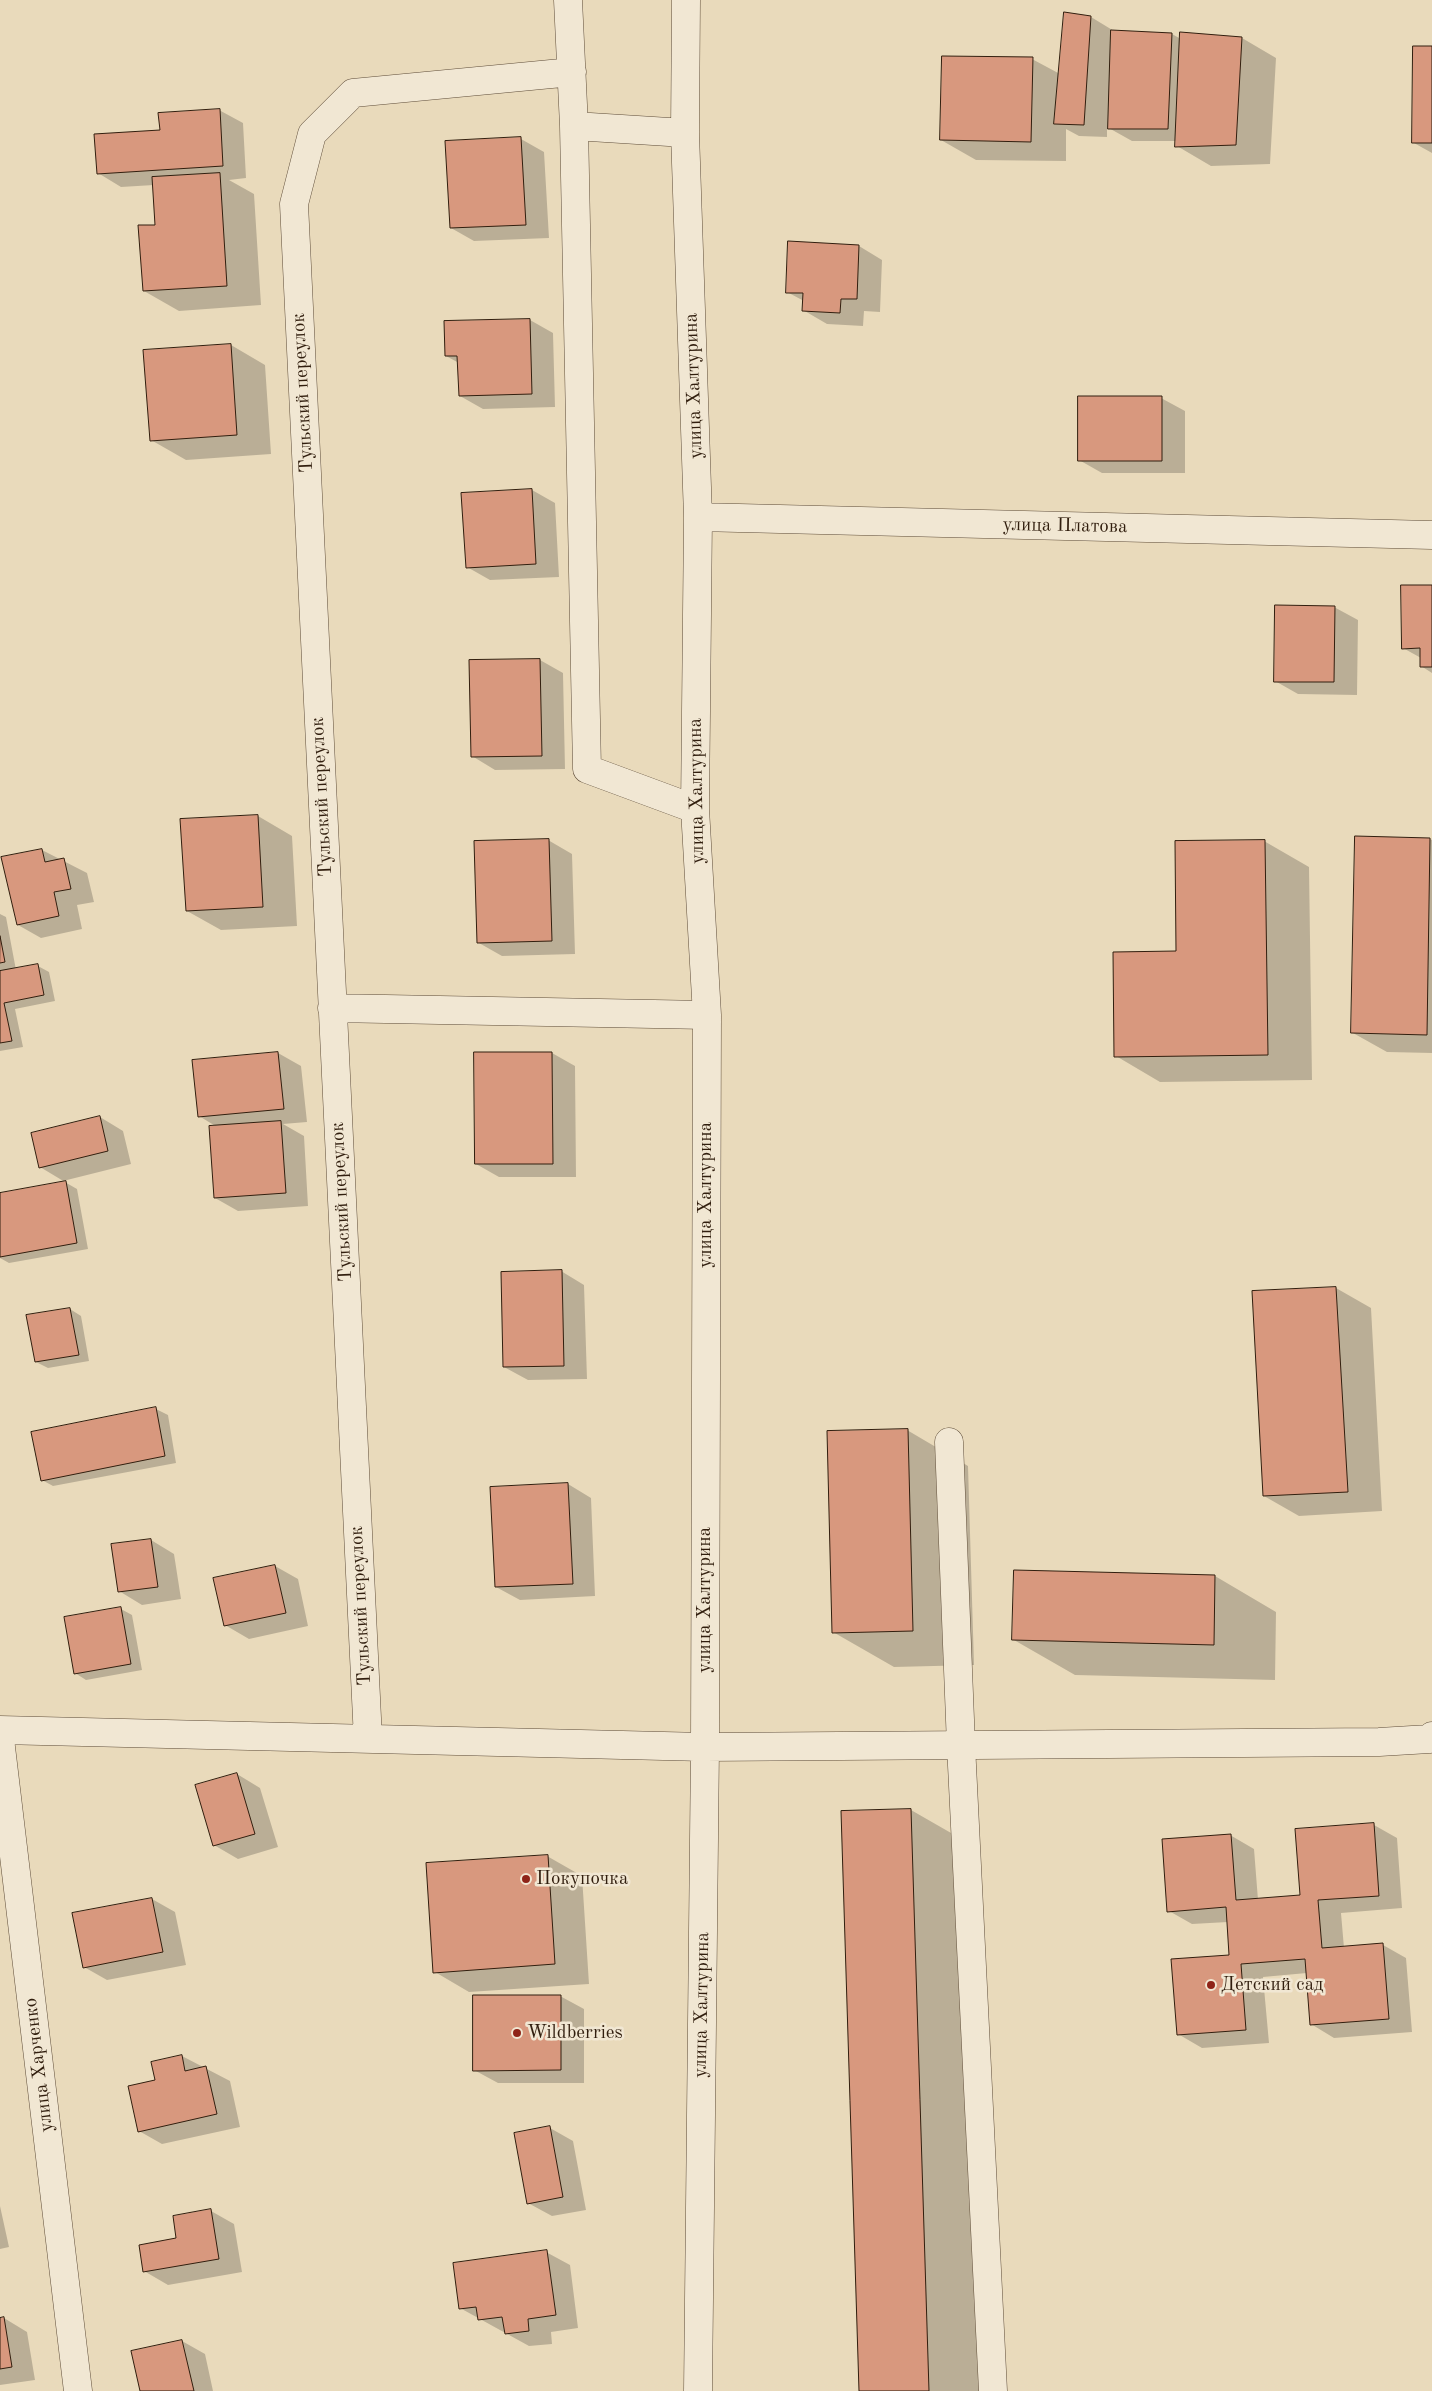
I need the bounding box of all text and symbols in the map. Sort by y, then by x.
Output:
street label: Тульский переулок [287,313,319,473]
street label: улица Халтурина [680,313,708,459]
street label: улица Платова [1002,514,1128,538]
street label: Тульский переулок [306,717,338,877]
street label: улица Халтурина [684,718,710,864]
street label: Тульский переулок [326,1122,358,1282]
street label: улица Халтурина [695,1122,717,1268]
street label: Тульский переулок [345,1526,377,1686]
street label: улица Халтурина [694,1527,716,1673]
place label: Покупочка [536,1868,628,1890]
marker: Покупочка [520,1873,532,1885]
street label: улица Халтурина [689,1932,715,2078]
place label: Детский сад [1221,1974,1323,1996]
marker: Детский сад [1205,1979,1217,1991]
street label: улица Харченко [19,1997,59,2133]
place label: Wildberries [527,2022,623,2044]
marker: Wildberries [511,2027,523,2039]

